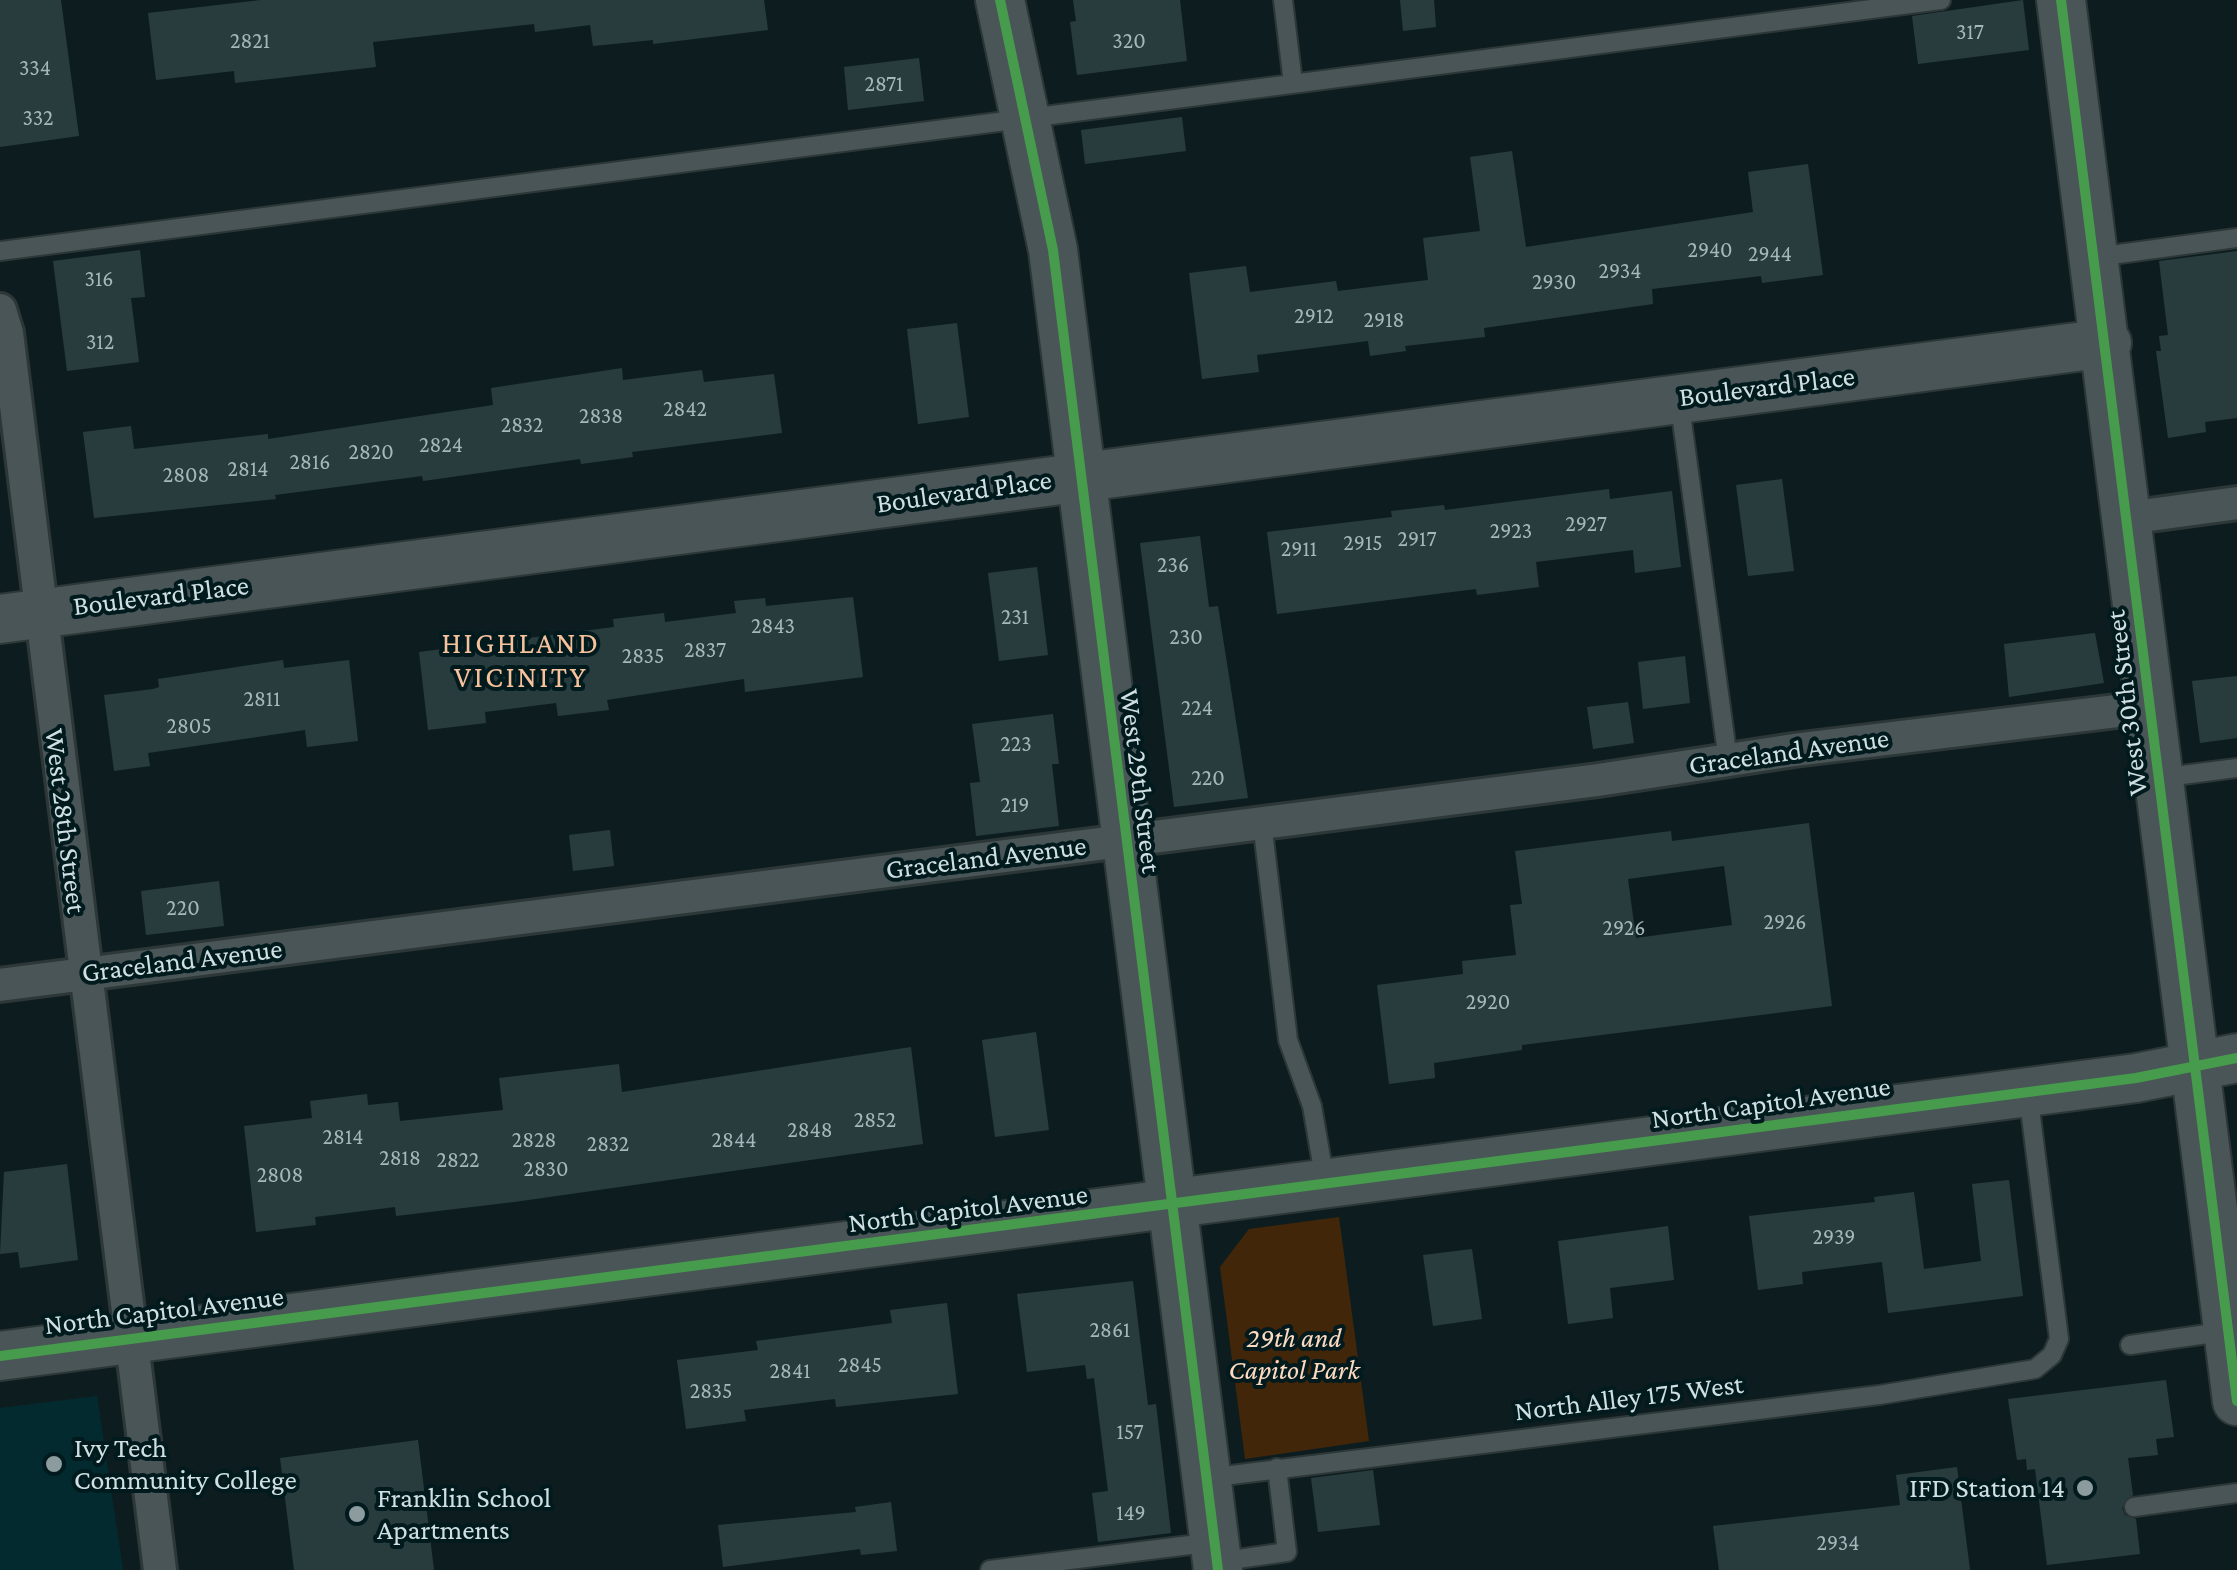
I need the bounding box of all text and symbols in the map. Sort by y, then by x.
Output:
house number: 317 [1956,19,1984,45]
house number: 2821 [230,28,270,54]
house number: 320 [1112,28,1146,54]
house number: 334 [19,55,51,81]
house number: 2871 [865,71,903,97]
house number: 332 [22,105,54,131]
house number: 2940 [1687,237,1733,263]
house number: 2944 [1748,241,1792,267]
house number: 2934 [1598,258,1642,284]
house number: 316 [85,266,113,292]
house number: 2930 [1532,269,1576,295]
house number: 2912 [1294,303,1334,329]
house number: 2918 [1364,307,1404,333]
house number: 312 [86,329,114,355]
street label: Boulevard Place [1677,360,1857,414]
house number: 2842 [663,396,707,422]
house number: 2838 [579,403,623,429]
house number: 2832 [501,412,543,438]
house number: 2824 [419,432,463,458]
house number: 2820 [348,439,394,465]
house number: 2816 [290,449,330,475]
house number: 2814 [228,456,268,482]
house number: 2808 [163,462,209,488]
street label: Boulevard Place [874,463,1054,521]
house number: 2927 [1565,511,1607,537]
house number: 2923 [1490,518,1532,544]
house number: 2917 [1397,526,1437,552]
house number: 2915 [1343,530,1383,556]
house number: 2911 [1281,536,1317,562]
house number: 236 [1157,552,1189,578]
street label: Boulevard Place [71,569,251,623]
house number: 231 [1001,604,1029,630]
street label: West 30th Street [2099,608,2155,798]
house number: 2843 [751,613,795,639]
house number: 230 [1169,624,1203,650]
district label: HIGHLAND VICINITY [441,626,601,696]
house number: 2837 [684,637,726,663]
house number: 2835 [622,643,664,669]
house number: 2811 [244,686,280,712]
street label: West 29th Street [1112,687,1168,875]
house number: 224 [1181,695,1213,721]
house number: 2805 [166,713,212,739]
street label: Graceland Avenue [1687,721,1891,783]
street label: West 28th Street [37,727,93,915]
house number: 223 [1000,731,1032,757]
house number: 220 [1191,765,1225,791]
house number: 219 [1001,792,1029,818]
street label: Graceland Avenue [884,829,1088,887]
house number: 220 [166,895,200,921]
house number: 2926 [1764,909,1806,935]
house number: 2926 [1603,915,1645,941]
street label: Graceland Avenue [80,932,284,990]
house number: 2920 [1466,989,1510,1015]
street label: North Capitol Avenue [1649,1070,1893,1136]
house number: 2852 [854,1107,896,1133]
house number: 2848 [787,1117,833,1143]
house number: 2814 [323,1124,363,1150]
house number: 2828 [512,1127,556,1153]
house number: 2844 [712,1127,756,1153]
house number: 2832 [587,1131,629,1157]
house number: 2818 [379,1145,421,1171]
house number: 2822 [436,1147,480,1173]
house number: 2830 [524,1156,568,1182]
house number: 2808 [257,1162,303,1188]
street label: North Capitol Avenue [846,1178,1090,1240]
house number: 2939 [1813,1224,1855,1250]
street label: North Capitol Avenue [42,1280,286,1342]
house number: 2861 [1090,1317,1130,1343]
park label: 29th and Capitol Park [1228,1321,1360,1387]
house number: 2845 [838,1352,882,1378]
house number: 2841 [770,1358,810,1384]
street label: North Alley 175 West [1513,1367,1745,1429]
house number: 2835 [690,1378,732,1404]
house number: 157 [1116,1419,1144,1445]
place label: Ivy Tech Community College [74,1431,297,1497]
marker: Ivy Tech Community College [43,1453,65,1475]
place label: IFD Station 14 [1909,1471,2065,1505]
marker: IFD Station 14 [2074,1477,2096,1499]
place label: Franklin School Apartments [377,1481,551,1547]
house number: 149 [1116,1500,1146,1526]
marker: Franklin School Apartments [346,1503,368,1525]
house number: 2934 [1816,1530,1860,1556]

